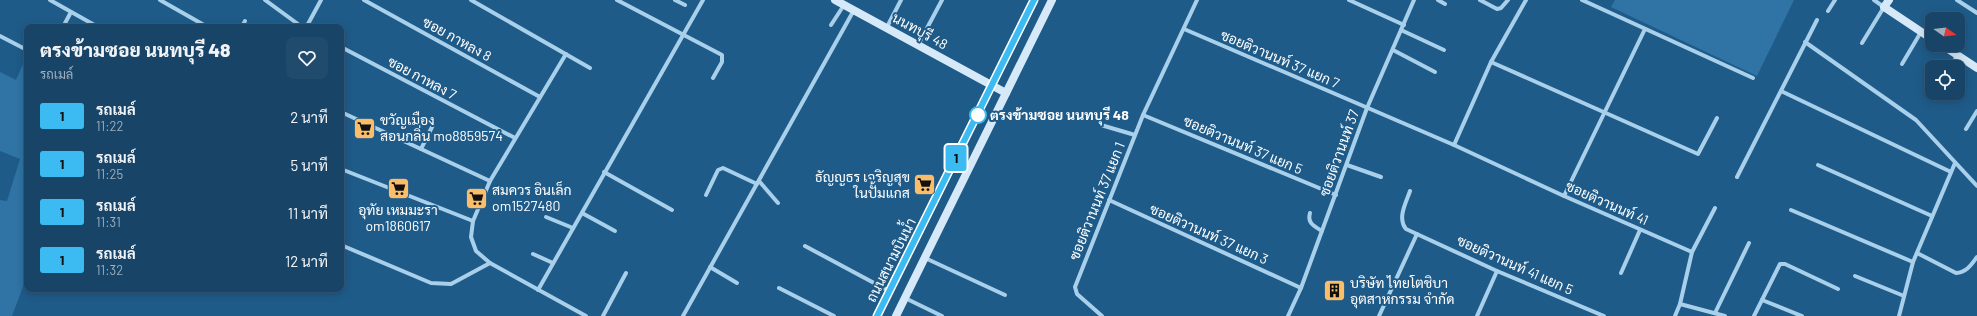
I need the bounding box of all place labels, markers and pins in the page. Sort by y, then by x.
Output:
marker: ตรงข้ามซอย นนทบุรี 48 [969,106,987,124]
place label: ตรงข้ามซอย นนทบุรี 48 [990,106,1129,126]
place label: ขวัญเมือง สอนกลิ่น mo8859574 [380,111,503,144]
supermarket icon: ขวัญเมือง สอนกลิ่น mo8859574 [352,115,378,141]
place label: ธัญญธร เจริญสุข ในปั้มแกส [815,168,910,201]
supermarket icon: ธัญญธร เจริญสุข ในปั้มแกส [912,172,938,198]
supermarket icon: อุทัย เหมมะรา om1860617 [385,175,411,201]
place label: สมควร อินเล็ก om1527480 [492,181,572,214]
supermarket icon: สมควร อินเล็ก om1527480 [463,185,489,211]
place label: อุทัย เหมมะรา om1860617 [358,201,438,234]
place label: บริษัท ไทยโตชิบา อุตสาหกรรม จำกัด [1350,274,1454,309]
building icon: บริษัท ไทยโตชิบา อุตสาหกรรม จำกัด [1322,278,1348,304]

